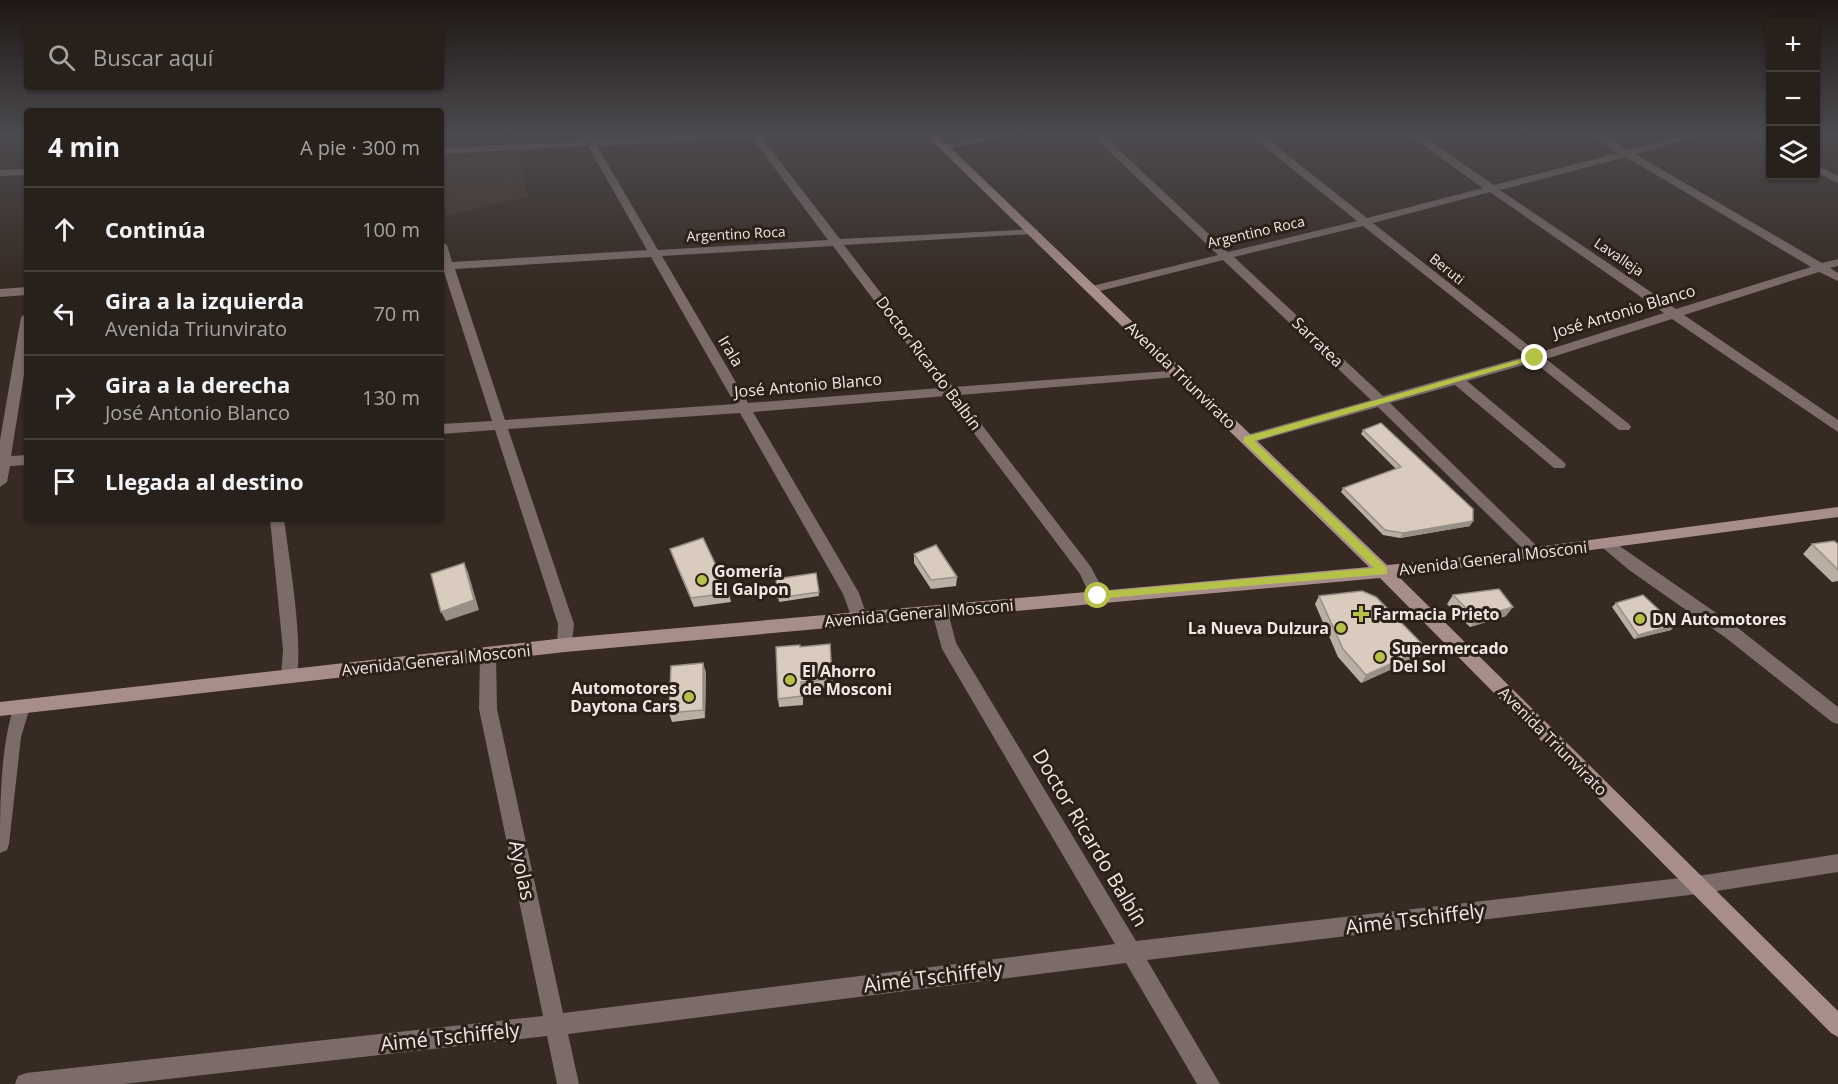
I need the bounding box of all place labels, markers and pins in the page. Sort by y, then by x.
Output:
place label: Gomería El Galpon [714,560,789,600]
marker: Gomería El Galpon [695,573,709,587]
place label: Farmacia Prieto [1373,603,1500,625]
marker: Farmacia Prieto [1354,607,1368,621]
place label: DN Automotores [1652,608,1787,630]
marker: DN Automotores [1633,612,1647,626]
place label: La Nueva Dulzura [1188,617,1329,639]
marker: La Nueva Dulzura [1334,621,1348,635]
place label: Supermercado Del Sol [1392,637,1509,677]
marker: Supermercado Del Sol [1373,650,1387,664]
place label: El Ahorro de Mosconi [802,660,892,700]
marker: El Ahorro de Mosconi [783,673,797,687]
place label: Automotores Daytona Cars [570,677,677,717]
marker: Automotores Daytona Cars [682,690,696,704]

